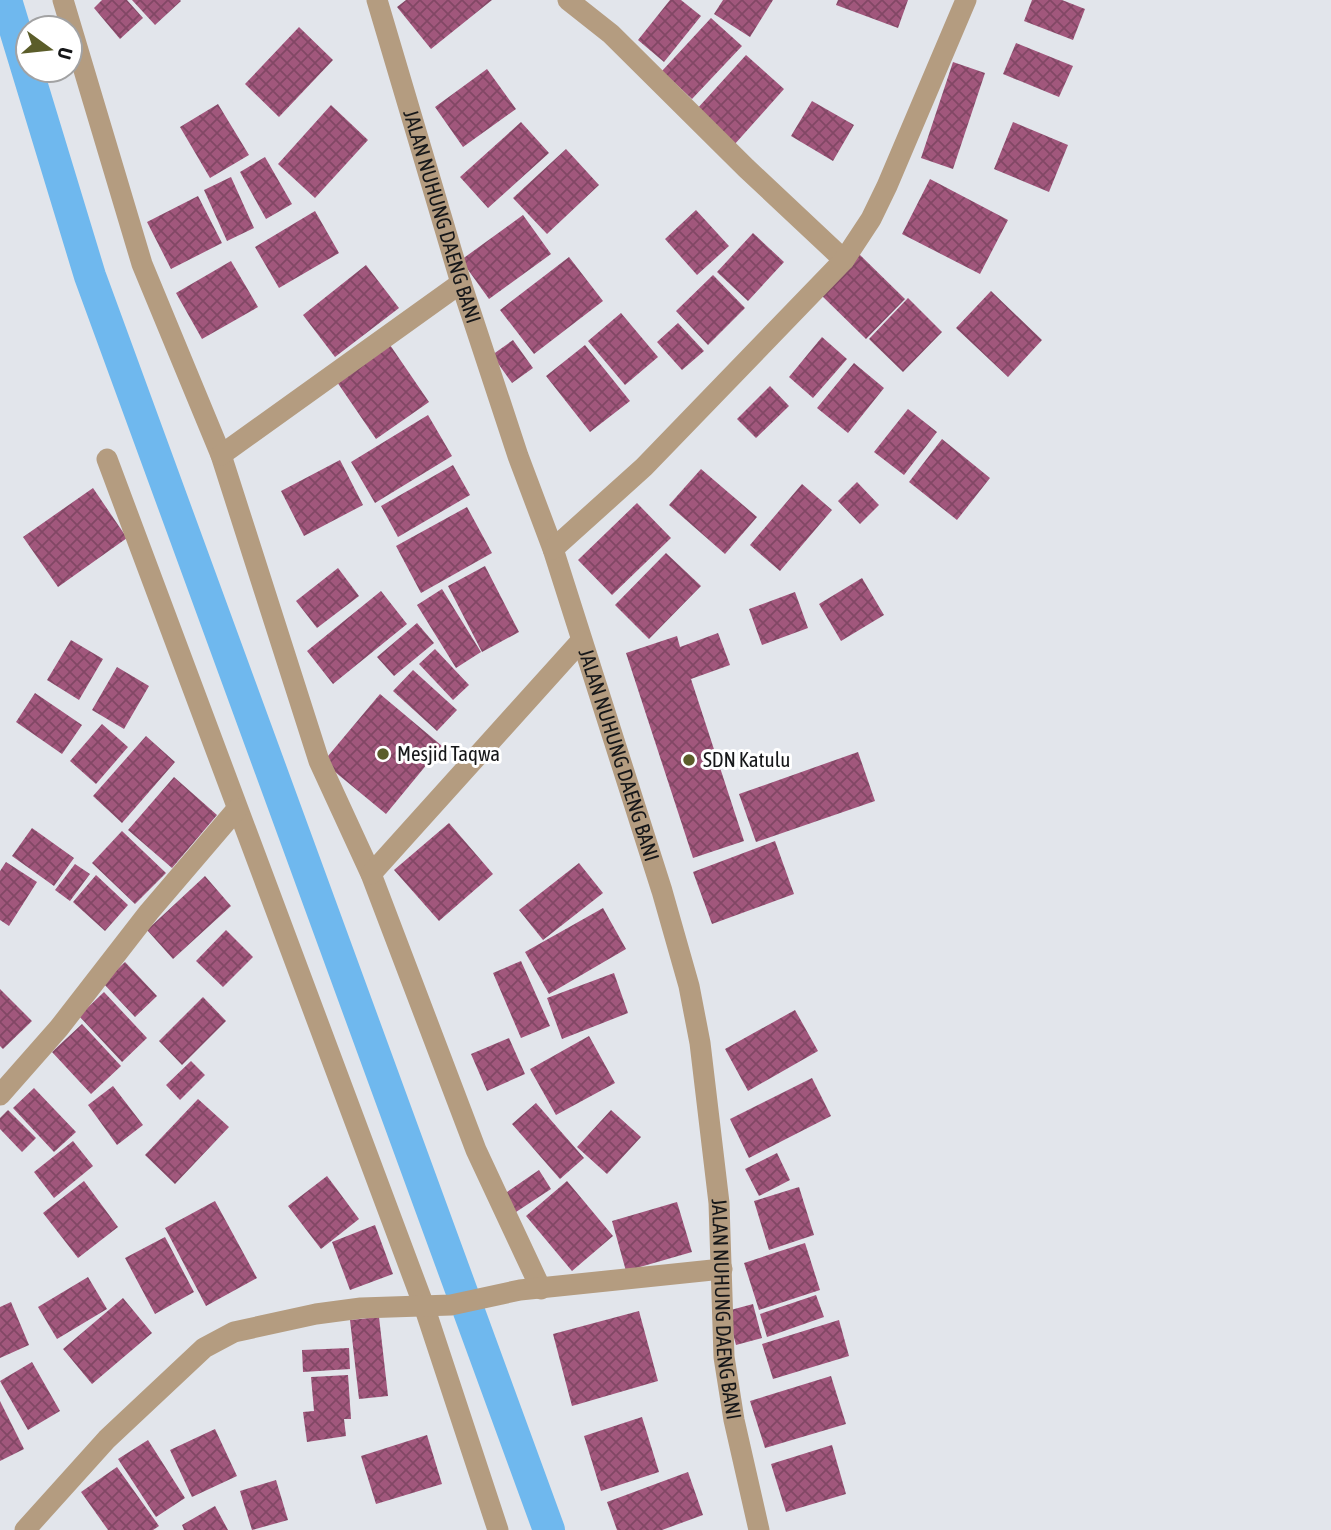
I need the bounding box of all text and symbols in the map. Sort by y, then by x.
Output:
north arrow [14,14,84,84]
text: U [53,45,77,62]
street label: JALAN NUHUNG DAENG BANI [399,107,486,326]
street label: JALAN NUHUNG DAENG BANI [574,645,665,864]
place label: Mesjid Taqwa [397,741,500,765]
marker: Mesjid Taqwa [375,746,391,762]
place label: SDN Katulu [703,747,790,771]
marker: SDN Katulu [681,752,697,768]
street label: JALAN NUHUNG DAENG BANI [708,1197,747,1421]

